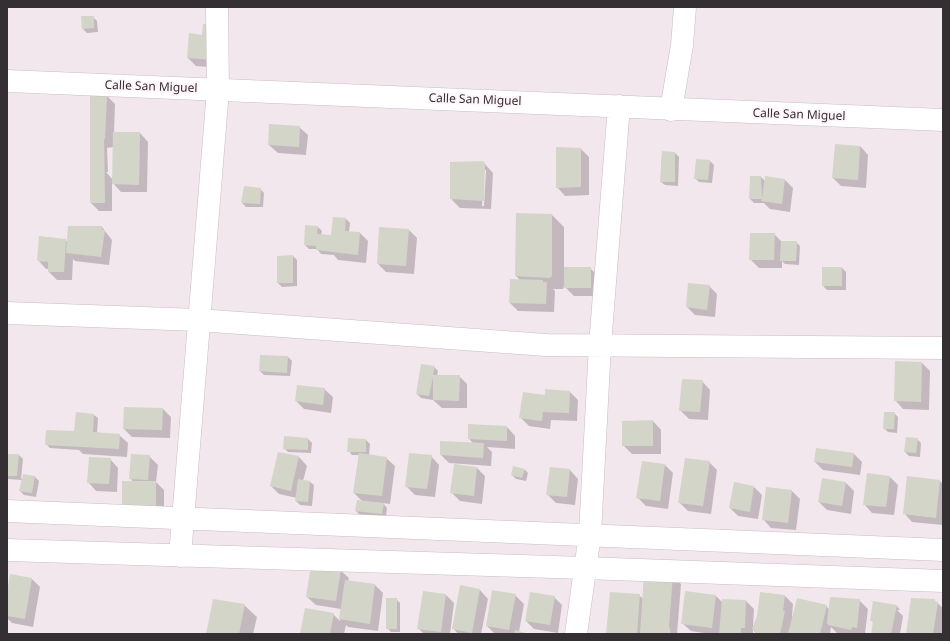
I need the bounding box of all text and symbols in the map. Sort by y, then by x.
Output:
street label: Calle San Miguel [104,78,198,96]
street label: Calle San Miguel [428,91,522,109]
street label: Calle San Miguel [752,106,846,124]

